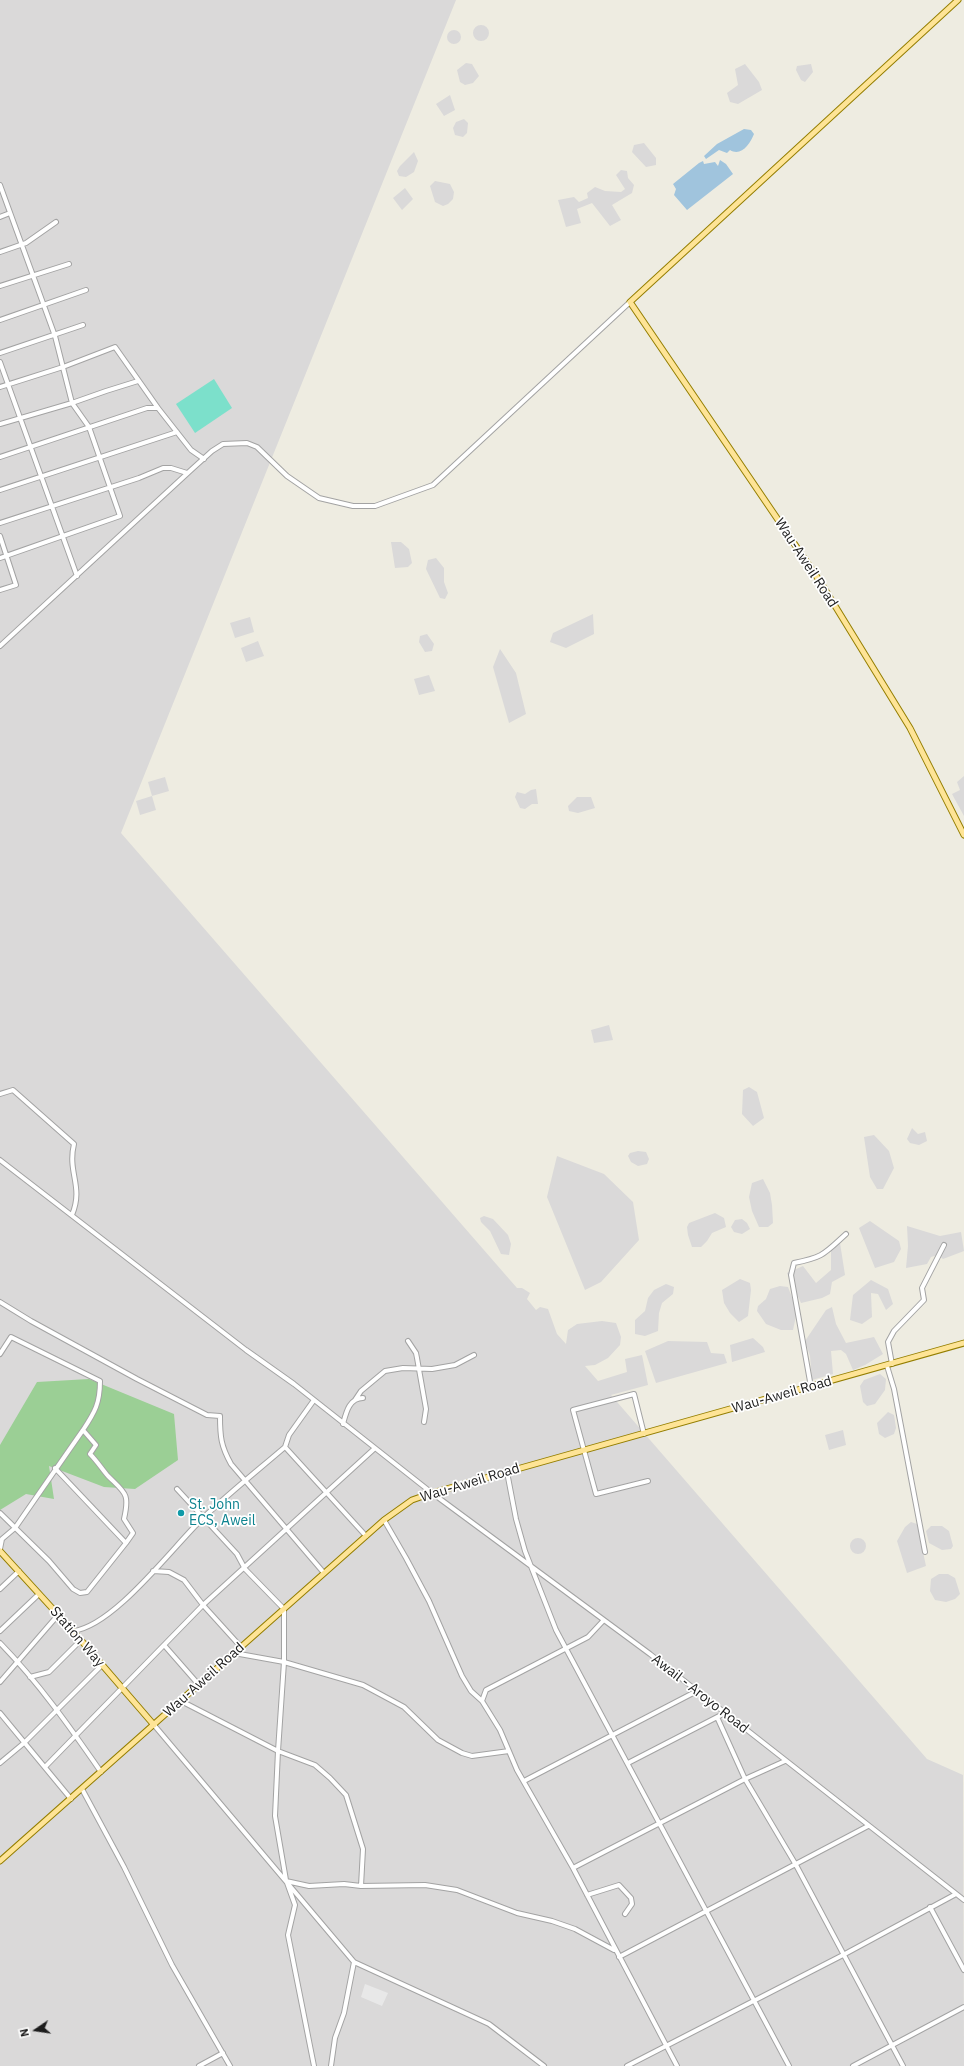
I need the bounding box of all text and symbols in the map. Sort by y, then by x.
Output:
street label: Wau-Aweil Road [771,515,841,611]
street label: Wau-Aweil Road [730,1373,834,1417]
street label: Wau-Aweil Road [418,1460,522,1506]
place label: St. John ECS, Aweil [189,1497,256,1530]
marker: St. John ECS, Aweil [176,1508,186,1518]
street label: Station Way [46,1603,108,1671]
street label: Wau-Aweil Road [160,1639,248,1721]
street label: Awail - Aroyo Road [648,1651,752,1737]
north arrow [16,2010,56,2050]
text: N [17,2027,32,2038]

